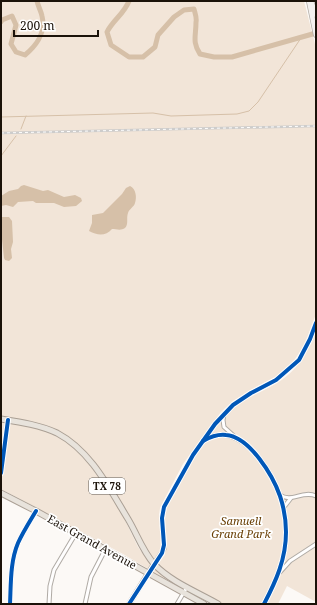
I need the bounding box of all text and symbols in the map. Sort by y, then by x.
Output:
scale bar [14,12,98,38]
text: 200 m [20,17,55,34]
road number: TX 78 [89,478,125,494]
street label: East Grand Avenue [45,511,140,572]
park label: Samuell Grand Park [211,513,272,541]

